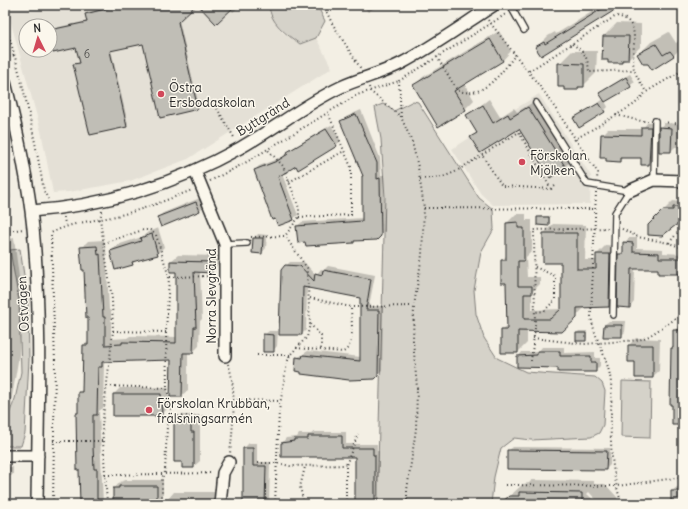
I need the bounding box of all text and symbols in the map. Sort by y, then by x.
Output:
north arrow [18,18,58,58]
text: N [33,21,42,35]
house number: 6 [84,47,90,61]
place label: Östra Ersbodaskolan [169,78,255,111]
marker: Östra Ersbodaskolan [156,89,166,99]
street label: Byttgränd [233,94,293,140]
place label: Förskolan Mjölken [530,147,587,179]
marker: Förskolan Mjölken [517,157,527,167]
street label: Norra Slevgränd [203,248,220,344]
street label: Ostvägen [13,275,33,332]
place label: Förskolan Krubban, frälsningsarmén [157,395,270,427]
marker: Förskolan Krubban, frälsningsarmén [144,405,154,415]

